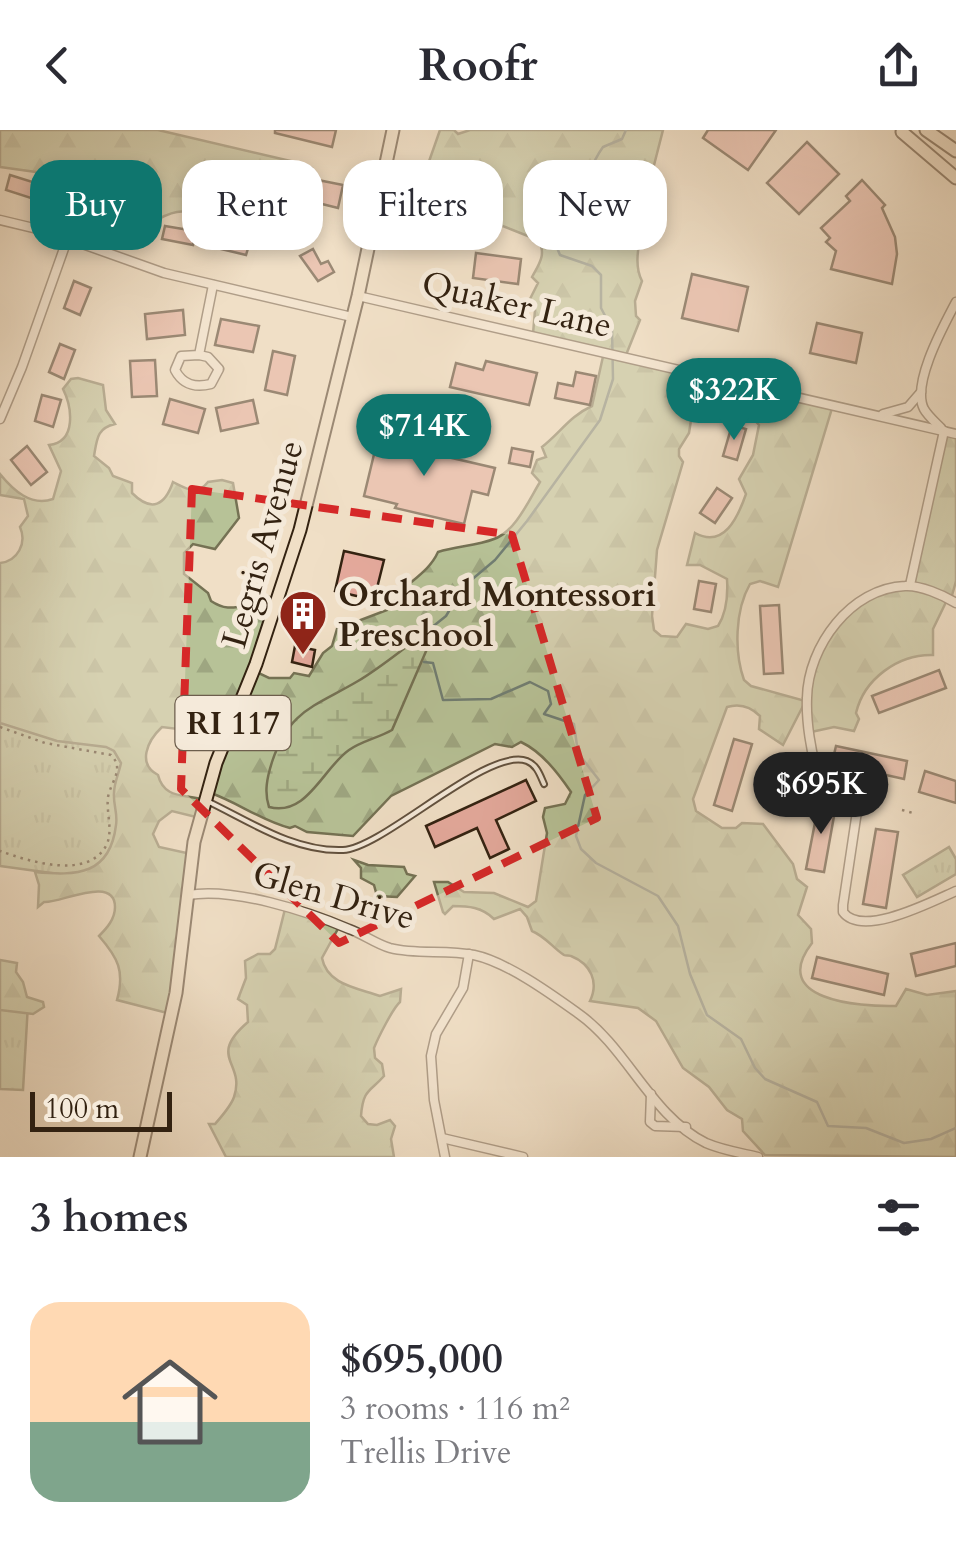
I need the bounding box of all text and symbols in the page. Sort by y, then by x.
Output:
text: Roofr [418,35,538,96]
icon: back [30,38,85,93]
icon: share [871,38,926,93]
chip: Buy [30,160,162,250]
chip: Rent [182,160,323,250]
chip: Filters [343,160,503,250]
chip: New [523,160,667,250]
street label: Quaker Lane [417,260,616,350]
pin: $322K [664,358,804,443]
text: $322K [688,368,780,412]
pin: $714K [354,394,494,479]
text: $714K [378,404,470,448]
street label: Legris Avenue [210,435,316,654]
place label: Orchard Montessori Preschool [338,571,656,659]
building icon: Orchard Montessori Preschool [277,588,329,656]
road number: RI 117 [176,696,290,750]
pin: $695K [751,752,891,837]
text: $695K [775,762,867,806]
street label: Glen Drive [247,850,420,942]
scale bar [30,1087,172,1131]
text: 100 m [45,1090,119,1128]
text: 3 homes [30,1189,188,1246]
icon: filters [871,1190,926,1245]
text: $695,000 [340,1330,503,1387]
icon: home [110,1342,230,1462]
text: 3 rooms · 116 m² [340,1387,570,1431]
text: Trellis Drive [340,1431,512,1475]

